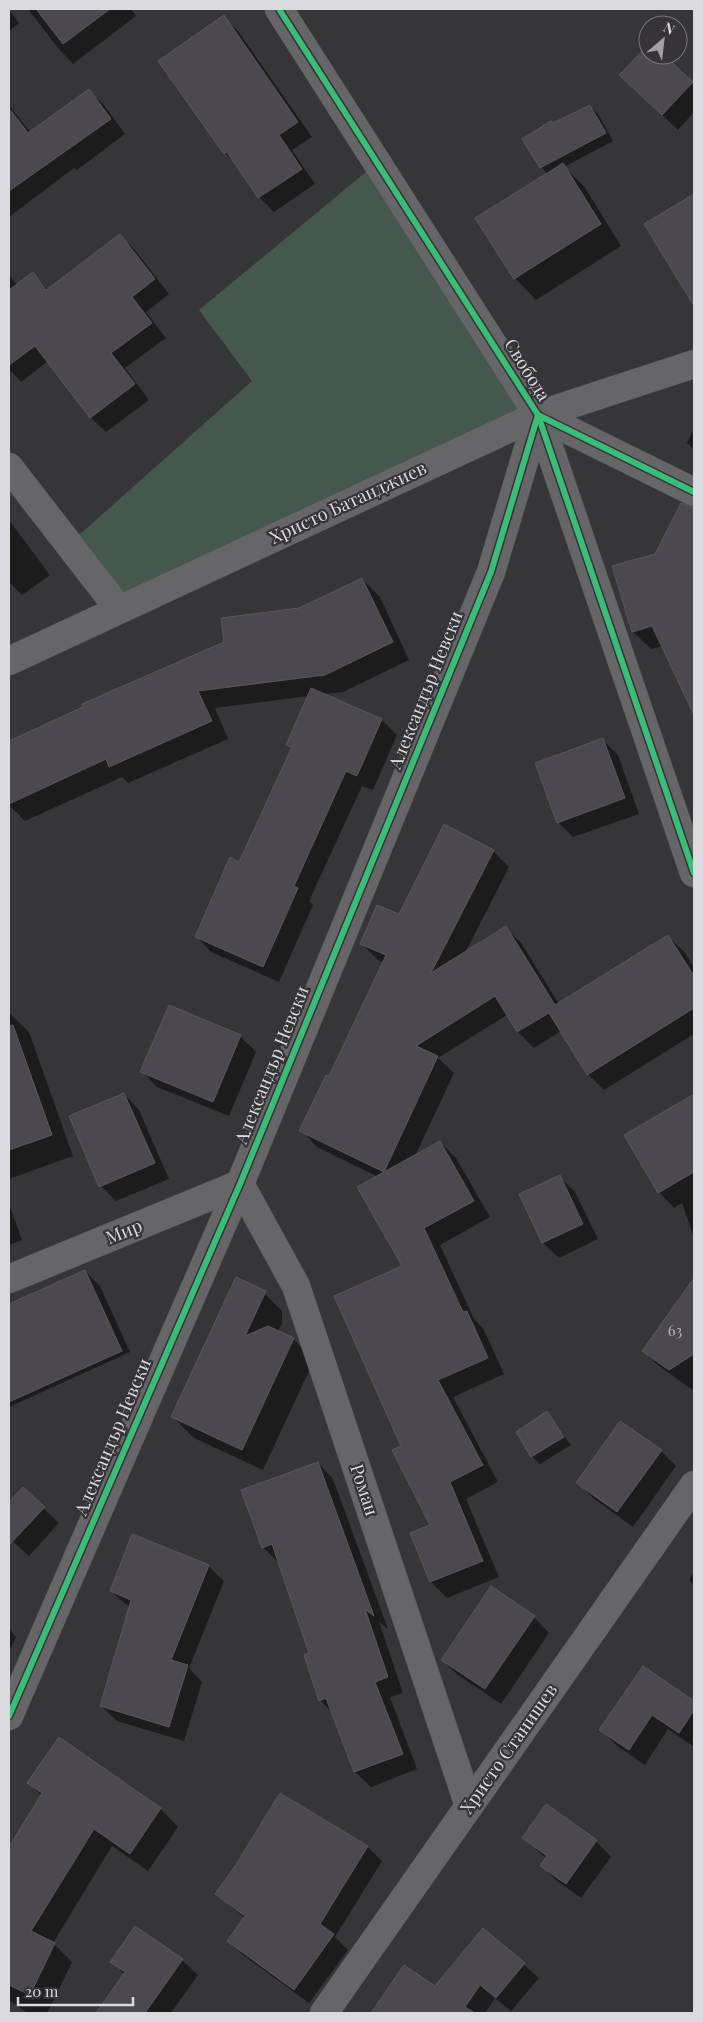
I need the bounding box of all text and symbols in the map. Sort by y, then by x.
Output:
north arrow [638,15,688,65]
text: N [660,17,678,39]
street label: Свобода [499,334,556,405]
street label: Христо Батанджиев [265,455,430,549]
street label: Александър Невски [382,607,468,773]
street label: Александър Невски [228,982,314,1148]
street label: Мир [102,1213,145,1249]
house number: 63 [668,1320,682,1340]
street label: Александър Невски [68,1355,156,1520]
street label: Роман [345,1461,385,1519]
street label: Христо Станишев [454,1678,562,1818]
scale bar [18,1974,132,2006]
text: 20 m [25,1981,59,2001]

